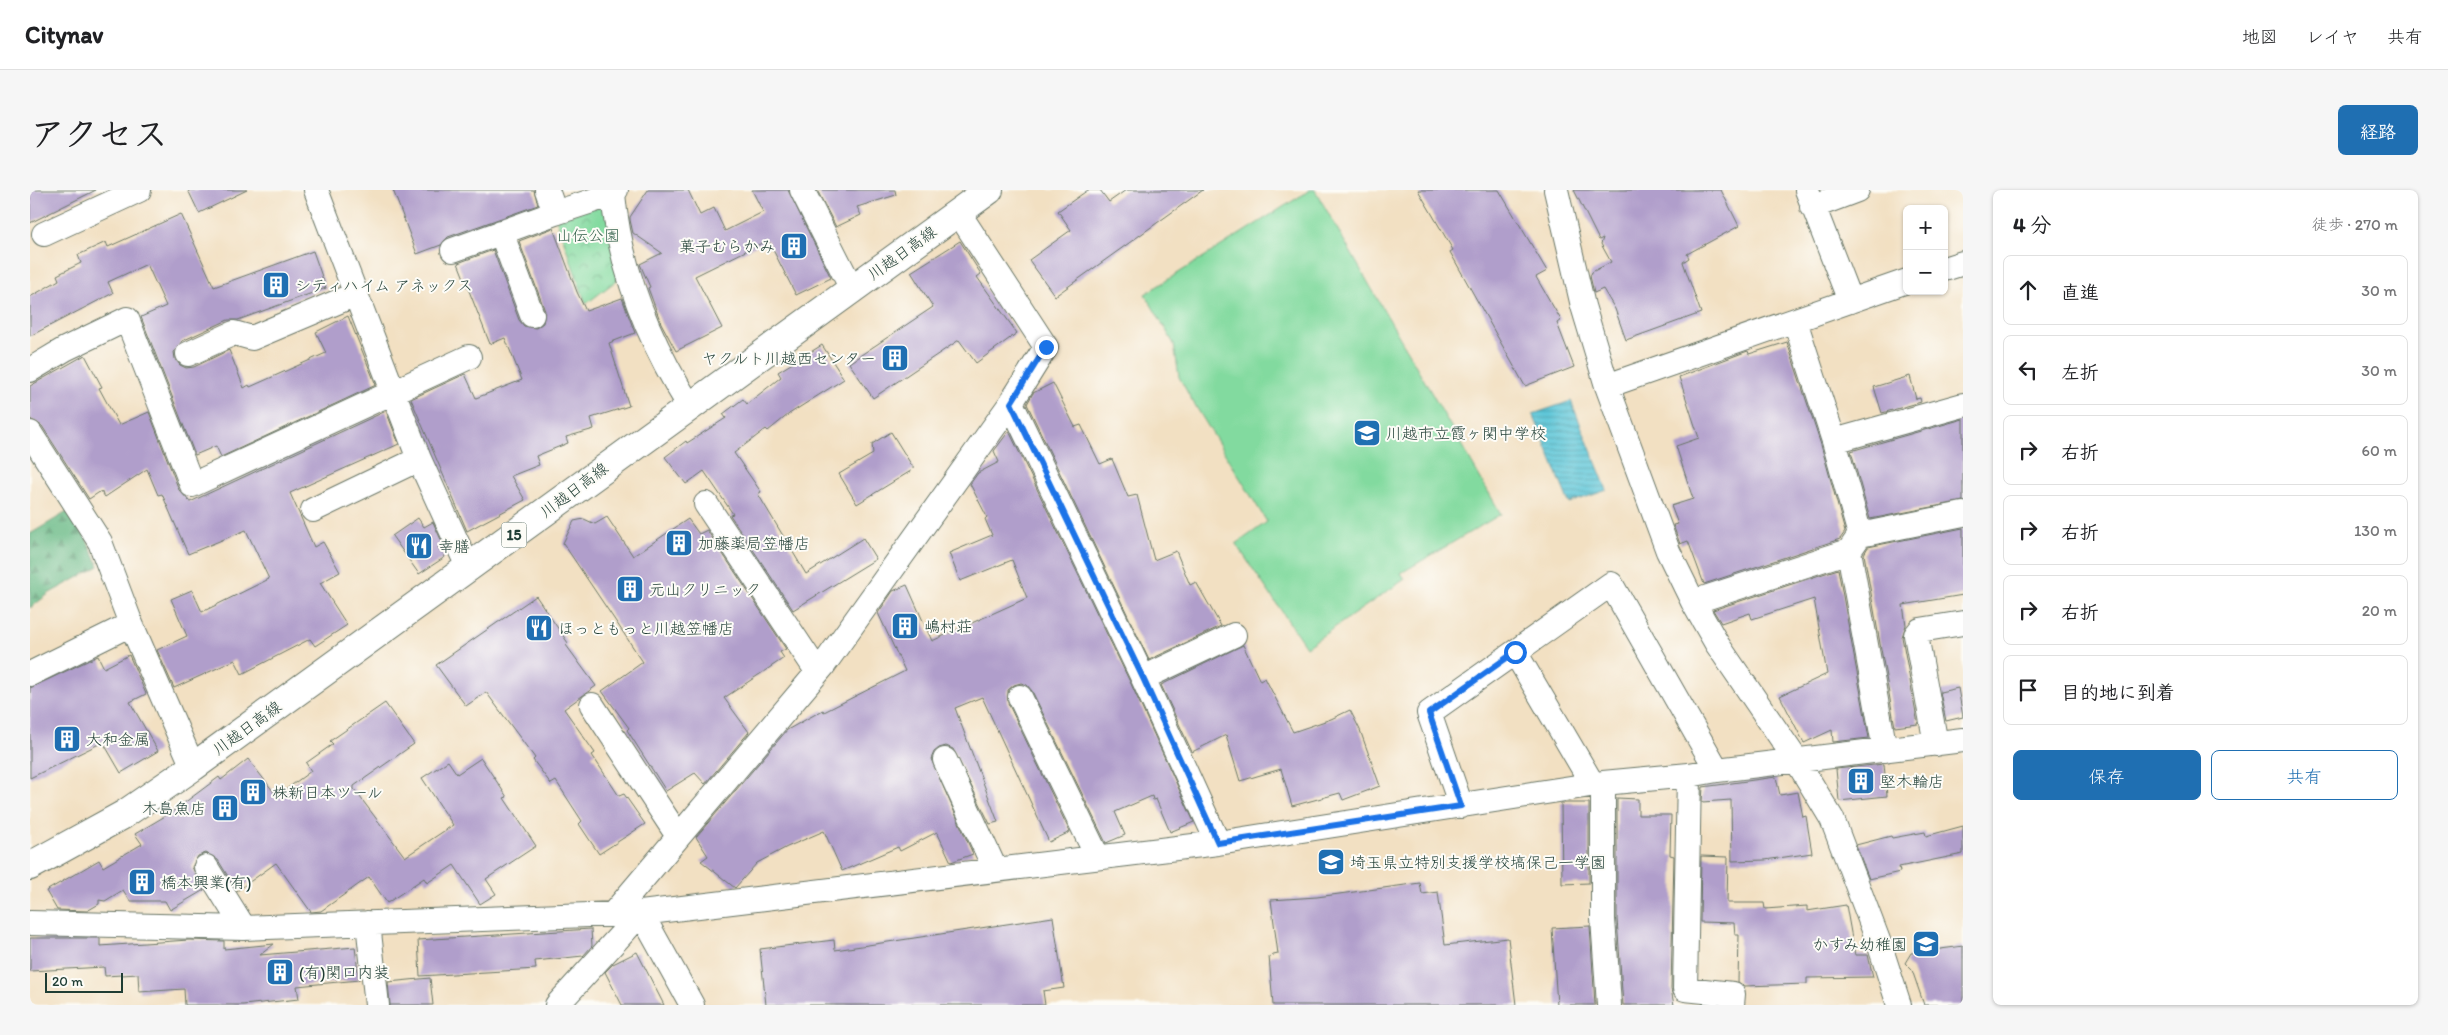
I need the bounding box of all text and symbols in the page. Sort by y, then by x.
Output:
text: Citynav [25,20,103,49]
text: 地図 [2242,26,2278,48]
text: レイヤ [2306,26,2359,48]
text: 共有 [2387,26,2423,48]
button: 経路 [2338,105,2418,155]
text: アクセス [30,113,168,155]
map controls [1903,205,1948,295]
button: + [1903,205,1948,250]
text: 4 分 [2013,212,2051,237]
text: 徒歩 · 270 m [2312,215,2398,234]
street label: 川越日高線 [864,222,940,284]
park label: 山伝公園 [556,226,620,245]
building icon: 菓子むらかみ [779,231,809,261]
place label: 菓子むらかみ [679,237,775,256]
button: − [1903,250,1948,295]
building icon: シティハイム アネックス [261,270,291,300]
place label: シティハイム アネックス [295,276,473,295]
icon: ahead [2014,276,2042,304]
text: 直進 [2061,281,2099,304]
text: 30 m [2361,281,2397,300]
route end [1035,336,1058,359]
building icon: ヤクルト川越西センター [880,343,910,373]
place label: ヤクルト川越西センター [702,349,876,368]
icon: left [2014,356,2042,384]
text: 左折 [2061,361,2099,384]
text: 30 m [2361,361,2397,380]
school or university icon: 川越市立霞ヶ関中学校 [1352,418,1382,448]
place label: 川越市立霞ヶ関中学校 [1386,424,1546,443]
icon: right [2014,436,2042,464]
text: 右折 [2061,441,2099,464]
text: 60 m [2362,441,2397,460]
street label: 川越日高線 [536,458,612,522]
icon: right [2014,516,2042,544]
text: 右折 [2061,521,2099,544]
text: 130 m [2354,521,2397,540]
road number: 15 [502,522,526,548]
building icon: 加藤薬局笠幡店 [664,528,694,558]
restaurant icon: 幸膳 [404,531,434,561]
place label: 加藤薬局笠幡店 [698,534,810,553]
place label: 幸膳 [438,537,470,556]
building icon: 元山クリニック [615,574,645,604]
place label: 元山クリニック [649,580,761,599]
icon: right [2014,596,2042,624]
text: 右折 [2061,601,2099,624]
text: 20 m [2362,601,2397,620]
building icon: 嶋村荘 [890,611,920,641]
restaurant icon: ほっともっと川越笠幡店 [524,613,554,643]
place label: 嶋村荘 [924,617,972,636]
place label: ほっともっと川越笠幡店 [558,619,734,638]
route start [1504,641,1527,664]
icon: arrive [2014,676,2042,704]
text: 目的地に到着 [2061,681,2175,704]
street label: 川越日高線 [209,697,285,759]
building icon: 大和金属 [52,724,82,754]
place label: 大和金属 [86,730,150,749]
button: 保存 [2013,750,2201,800]
button: 共有 [2211,750,2398,800]
building icon: 堅木輪店 [1846,766,1876,796]
place label: 堅木輪店 [1880,772,1944,791]
building icon: 株新日本ツール [238,777,268,807]
place label: 株新日本ツール [272,783,383,802]
building icon: 木島魚店 [210,793,240,823]
place label: 木島魚店 [142,799,206,818]
school or university icon: 埼玉県立特別支援学校塙保己一学園 [1316,847,1346,877]
place label: 埼玉県立特別支援学校塙保己一学園 [1350,853,1606,872]
building icon: 橋本興業(有) [127,867,157,897]
place label: 橋本興業(有) [161,873,251,892]
school or university icon: かすみ幼稚園 [1911,929,1941,959]
place label: かすみ幼稚園 [1812,935,1907,954]
building icon: (有)関口内装 [265,957,295,987]
place label: (有)関口内装 [299,963,389,982]
scale bar [45,970,122,993]
text: 20 m [52,973,83,990]

